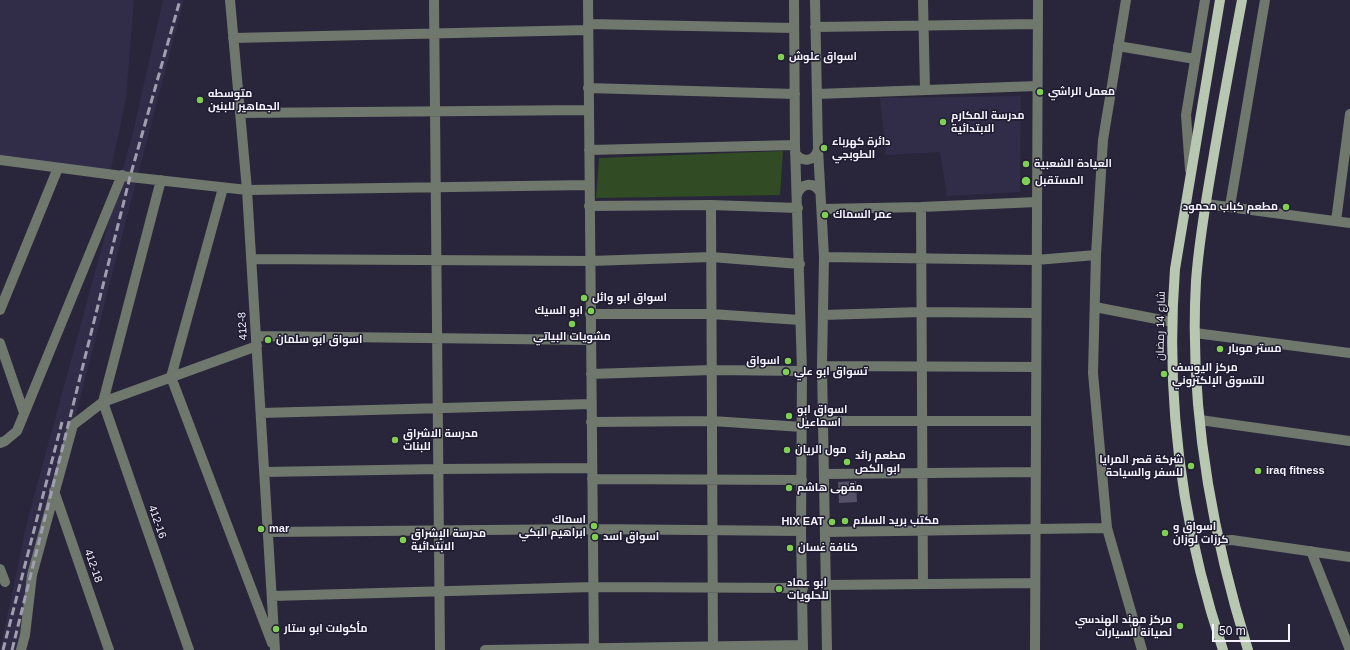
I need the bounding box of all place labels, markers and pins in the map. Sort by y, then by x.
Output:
place label: اسواق علوش [789,50,857,64]
marker: اسواق علوش [776,52,786,62]
place label: معمل الراشي [1048,85,1115,99]
place label: متوسطه الجماهير للبنين [208,87,280,113]
marker: معمل الراشي [1035,87,1045,97]
marker: متوسطه الجماهير للبنين [195,95,205,105]
place label: مدرسة المكارم الابتدائية [951,109,1025,135]
marker: مدرسة المكارم الابتدائية [938,117,948,127]
place label: دائرة كهرباء الطوبجي [832,135,891,161]
marker: دائرة كهرباء الطوبجي [819,143,829,153]
place label: العيادة الشعبية [1034,157,1112,171]
marker: العيادة الشعبية [1021,159,1031,169]
place label: المستقبل [1035,174,1084,188]
marker: المستقبل [1020,175,1032,187]
place label: مطعم كباب محمود [1183,200,1278,214]
marker: مطعم كباب محمود [1281,202,1291,212]
place label: عمر السماك [833,208,892,222]
marker: عمر السماك [820,210,830,220]
place label: اسواق ابو وائل [592,291,667,305]
marker: اسواق ابو وائل [579,293,589,303]
place label: ابو السيك [535,304,583,318]
marker: ابو السيك [586,306,596,316]
marker: مشويات البياتي [567,319,577,329]
place label: مشويات البياتي [533,330,611,344]
place label: اسواق ابو سلمان [276,333,362,347]
marker: اسواق ابو سلمان [263,335,273,345]
place label: مستر موبار [1228,342,1281,356]
marker: مستر موبار [1215,344,1225,354]
place label: اسواق [746,354,780,368]
marker: اسواق [783,356,793,366]
place label: مركز اليوسف للتسوق الإلكتروني [1172,361,1265,387]
place label: تسواق ابو علي [794,365,867,379]
marker: تسواق ابو علي [781,367,791,377]
marker: مركز اليوسف للتسوق الإلكتروني [1159,369,1169,379]
place label: اسواق ابو اسماعيل [797,403,847,429]
marker: اسواق ابو اسماعيل [784,411,794,421]
place label: مدرسة الاشراق للبنات [403,427,478,453]
marker: مدرسة الاشراق للبنات [390,435,400,445]
place label: مول الريان [795,443,847,457]
marker: مول الريان [782,445,792,455]
place label: مطعم رائد ابو الكص [855,449,906,475]
place label: شركة قصر المرايا للسفر والسياحة [1099,453,1183,479]
marker: مطعم رائد ابو الكص [842,457,852,467]
marker: شركة قصر المرايا للسفر والسياحة [1186,461,1196,471]
place label: iraq fitness [1266,464,1325,478]
marker: iraq fitness [1253,466,1263,476]
place label: مقهى هاشم [797,481,863,495]
marker: مقهى هاشم [784,483,794,493]
place label: اسماك ابراهيم البكي [519,513,586,539]
place label: مكتب بريد السلام [853,514,939,528]
place label: HIX EAT [781,515,824,529]
marker: مكتب بريد السلام [840,516,850,526]
marker: HIX EAT [827,517,837,527]
place label: اسواق و كرزات لوزان [1173,520,1228,546]
marker: اسماك ابراهيم البكي [589,521,599,531]
place label: mar [269,522,289,536]
marker: mar [256,524,266,534]
place label: مدرسة الإشراق الابتدائية [411,527,486,553]
marker: اسواق و كرزات لوزان [1160,528,1170,538]
place label: اسواق اسد [603,530,659,544]
marker: اسواق اسد [590,532,600,542]
marker: مدرسة الإشراق الابتدائية [398,535,408,545]
place label: كنافة غسان [798,541,858,555]
marker: كنافة غسان [785,543,795,553]
place label: ابو عماد للحلويات [787,576,829,602]
marker: ابو عماد للحلويات [774,584,784,594]
place label: مركز مهند الهندسي لصيانة السيارات [1075,613,1172,639]
marker: مركز مهند الهندسي لصيانة السيارات [1175,621,1185,631]
place label: مأكولات ابو ستار [284,622,368,636]
marker: مأكولات ابو ستار [271,624,281,634]

